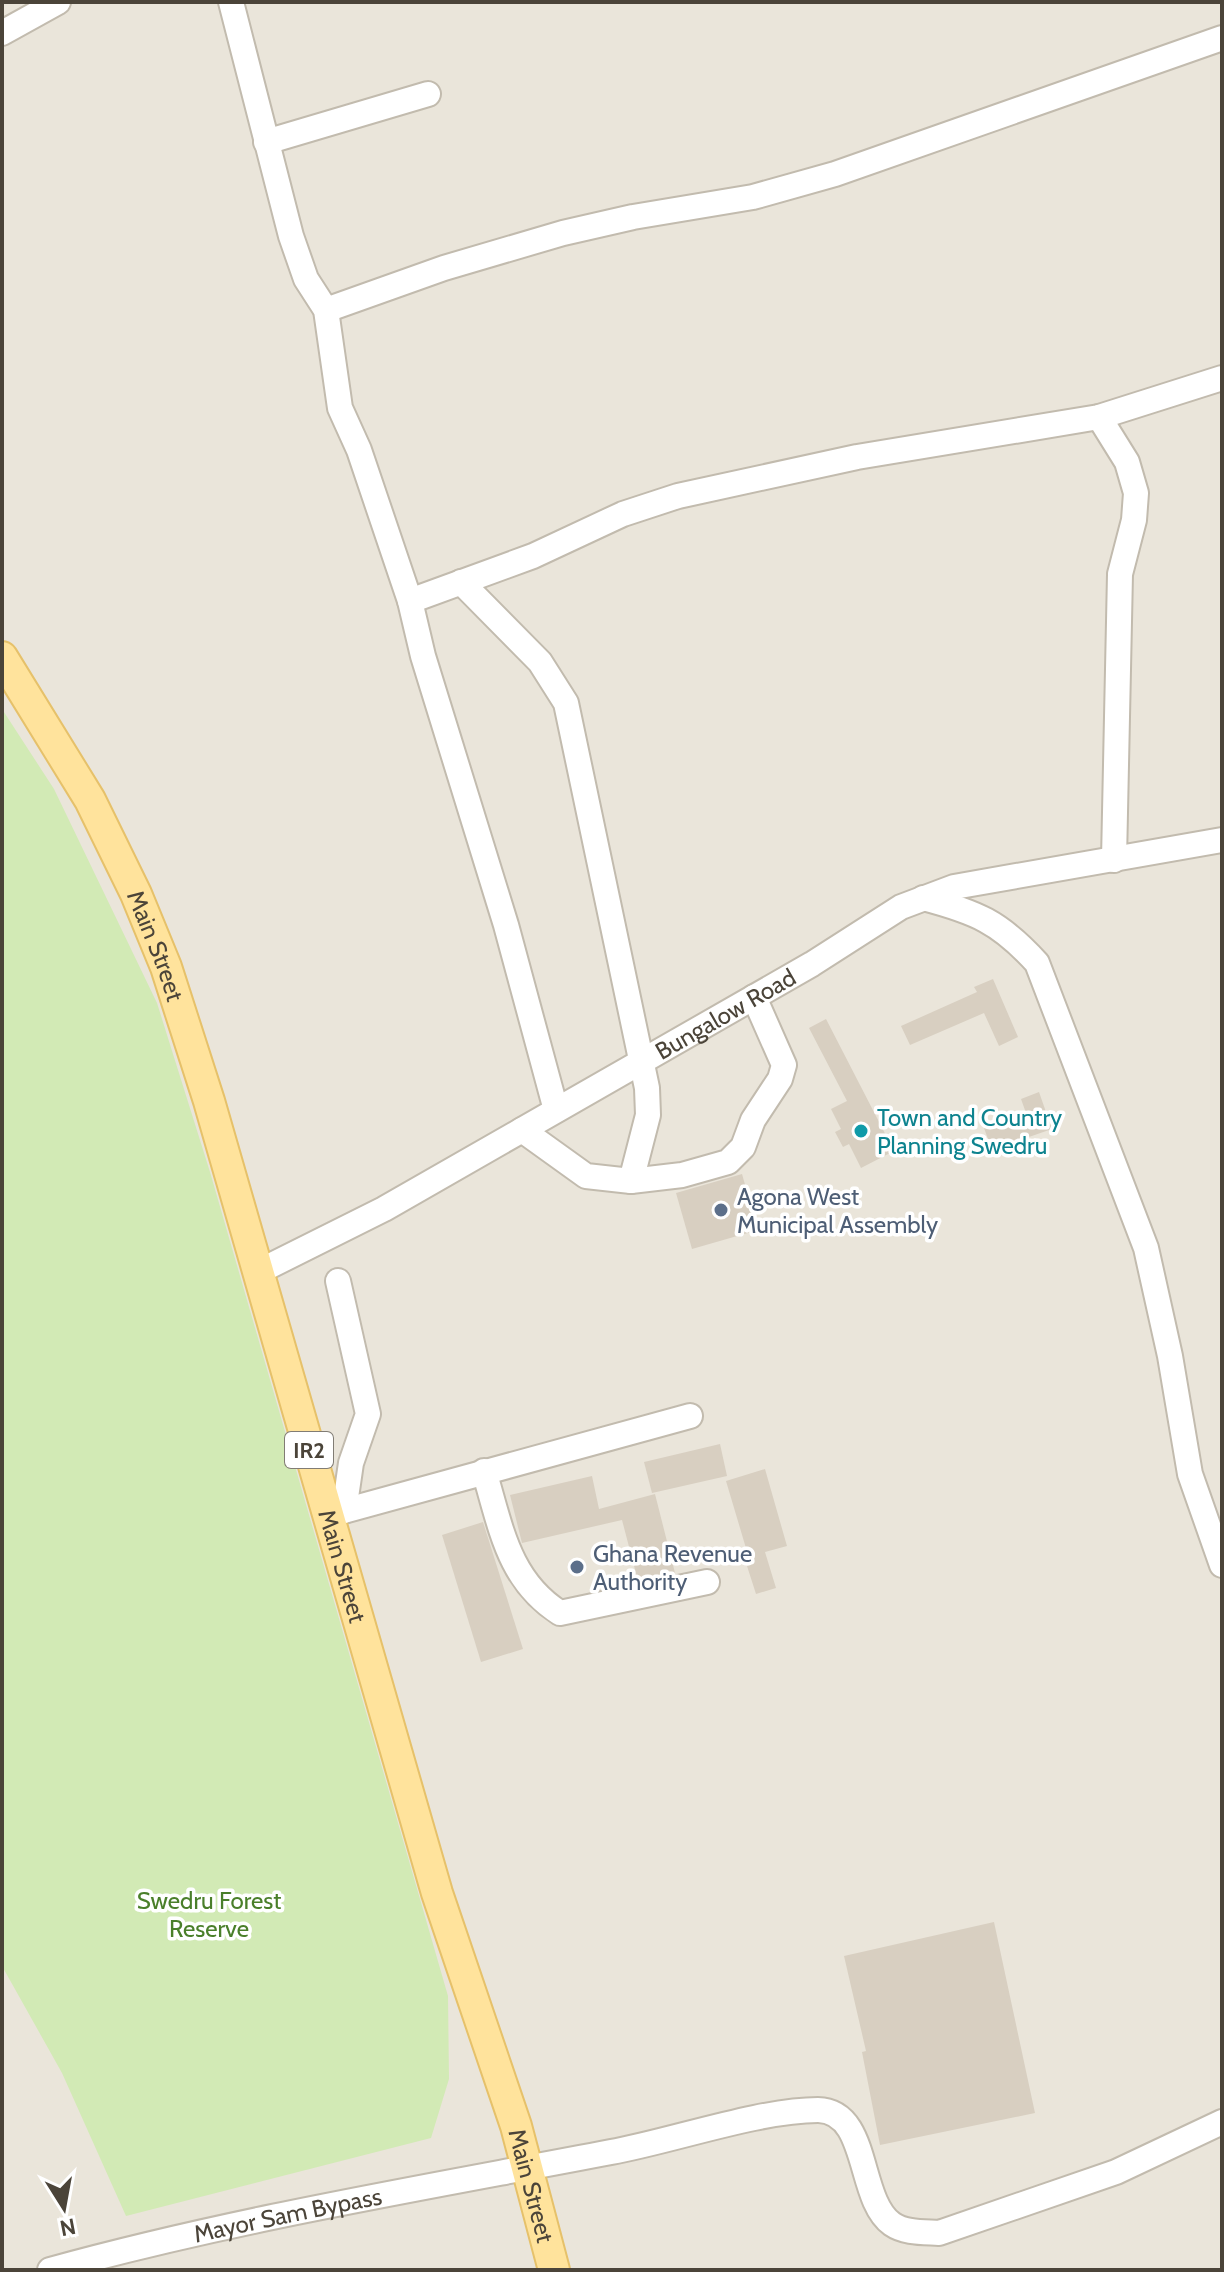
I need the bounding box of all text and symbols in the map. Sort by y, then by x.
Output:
street label: Main Street [122,886,190,1005]
street label: Bungalow Road [650,962,801,1065]
place label: Town and Country Planning Swedru [877,1103,1062,1160]
marker: Town and Country Planning Swedru [852,1122,870,1140]
place label: Agona West Municipal Assembly [737,1182,938,1239]
marker: Agona West Municipal Assembly [712,1201,730,1219]
road number: IR2 [285,1432,333,1468]
street label: Main Street [313,1506,373,1626]
place label: Ghana Revenue Authority [593,1539,752,1596]
marker: Ghana Revenue Authority [568,1558,586,1576]
park label: Swedru Forest Reserve [137,1886,281,1943]
street label: Main Street [503,2126,561,2246]
north arrow [24,2168,104,2248]
street label: Mayor Sam Bypass [191,2181,384,2248]
text: N [58,2212,78,2242]

